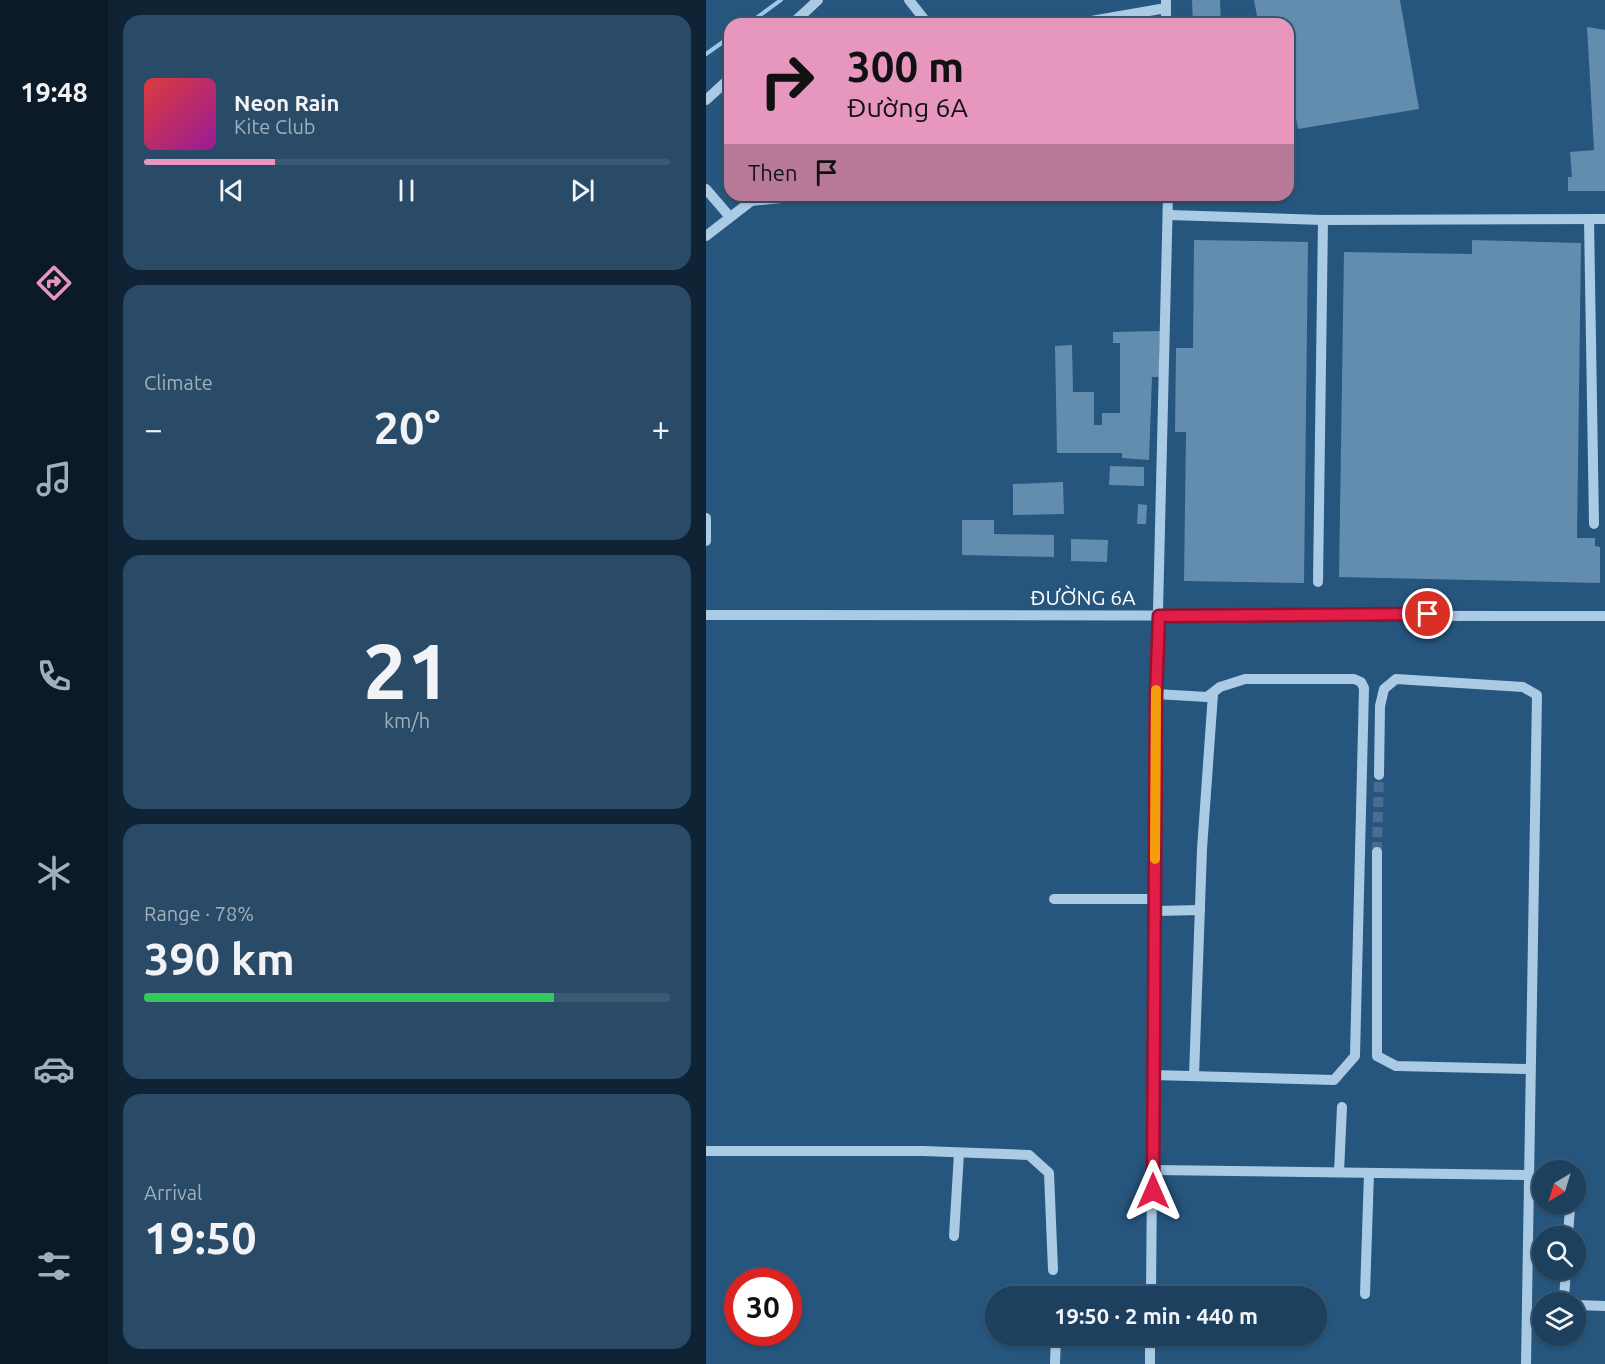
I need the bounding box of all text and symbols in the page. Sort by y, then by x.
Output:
icon: right [748,42,826,120]
text: 300 m [847,43,964,90]
text: 19:48 [20,77,88,107]
text: Neon Rain [234,90,339,115]
text: Đường 6A [847,92,968,122]
text: Kite Club [234,115,316,138]
icon: arrive [810,156,843,189]
text: Then [748,160,798,185]
icon: previous [215,174,248,207]
icon: pause [390,174,423,207]
icon: next [566,174,599,207]
icon: directions [33,262,75,304]
text: Climate [144,371,213,394]
text: 20° [374,402,440,453]
text: − [144,410,163,447]
text: + [651,410,670,447]
icon: music [33,458,75,500]
street label: ĐƯỜNG 6A [1030,584,1136,609]
pin [1402,588,1453,639]
icon: arrive [1411,597,1444,630]
text: 21 [363,626,451,714]
icon: phone [33,655,75,697]
text: km/h [384,709,430,732]
icon: climate [33,852,75,894]
text: Range · 78% [144,902,254,925]
text: 390 km [144,933,295,984]
icon: car [33,1048,75,1090]
position arrow [1121,1159,1185,1223]
north arrow [1532,1160,1586,1214]
map controls [1532,1160,1586,1346]
text: Arrival [144,1181,202,1204]
text: 19:50 [144,1212,257,1263]
button: search [1532,1226,1586,1280]
icon: filters [33,1245,75,1287]
speed limit sign: 30 [724,1268,802,1346]
button: layers [1532,1292,1586,1346]
text: 19:50 · 2 min · 440 m [1054,1303,1258,1328]

